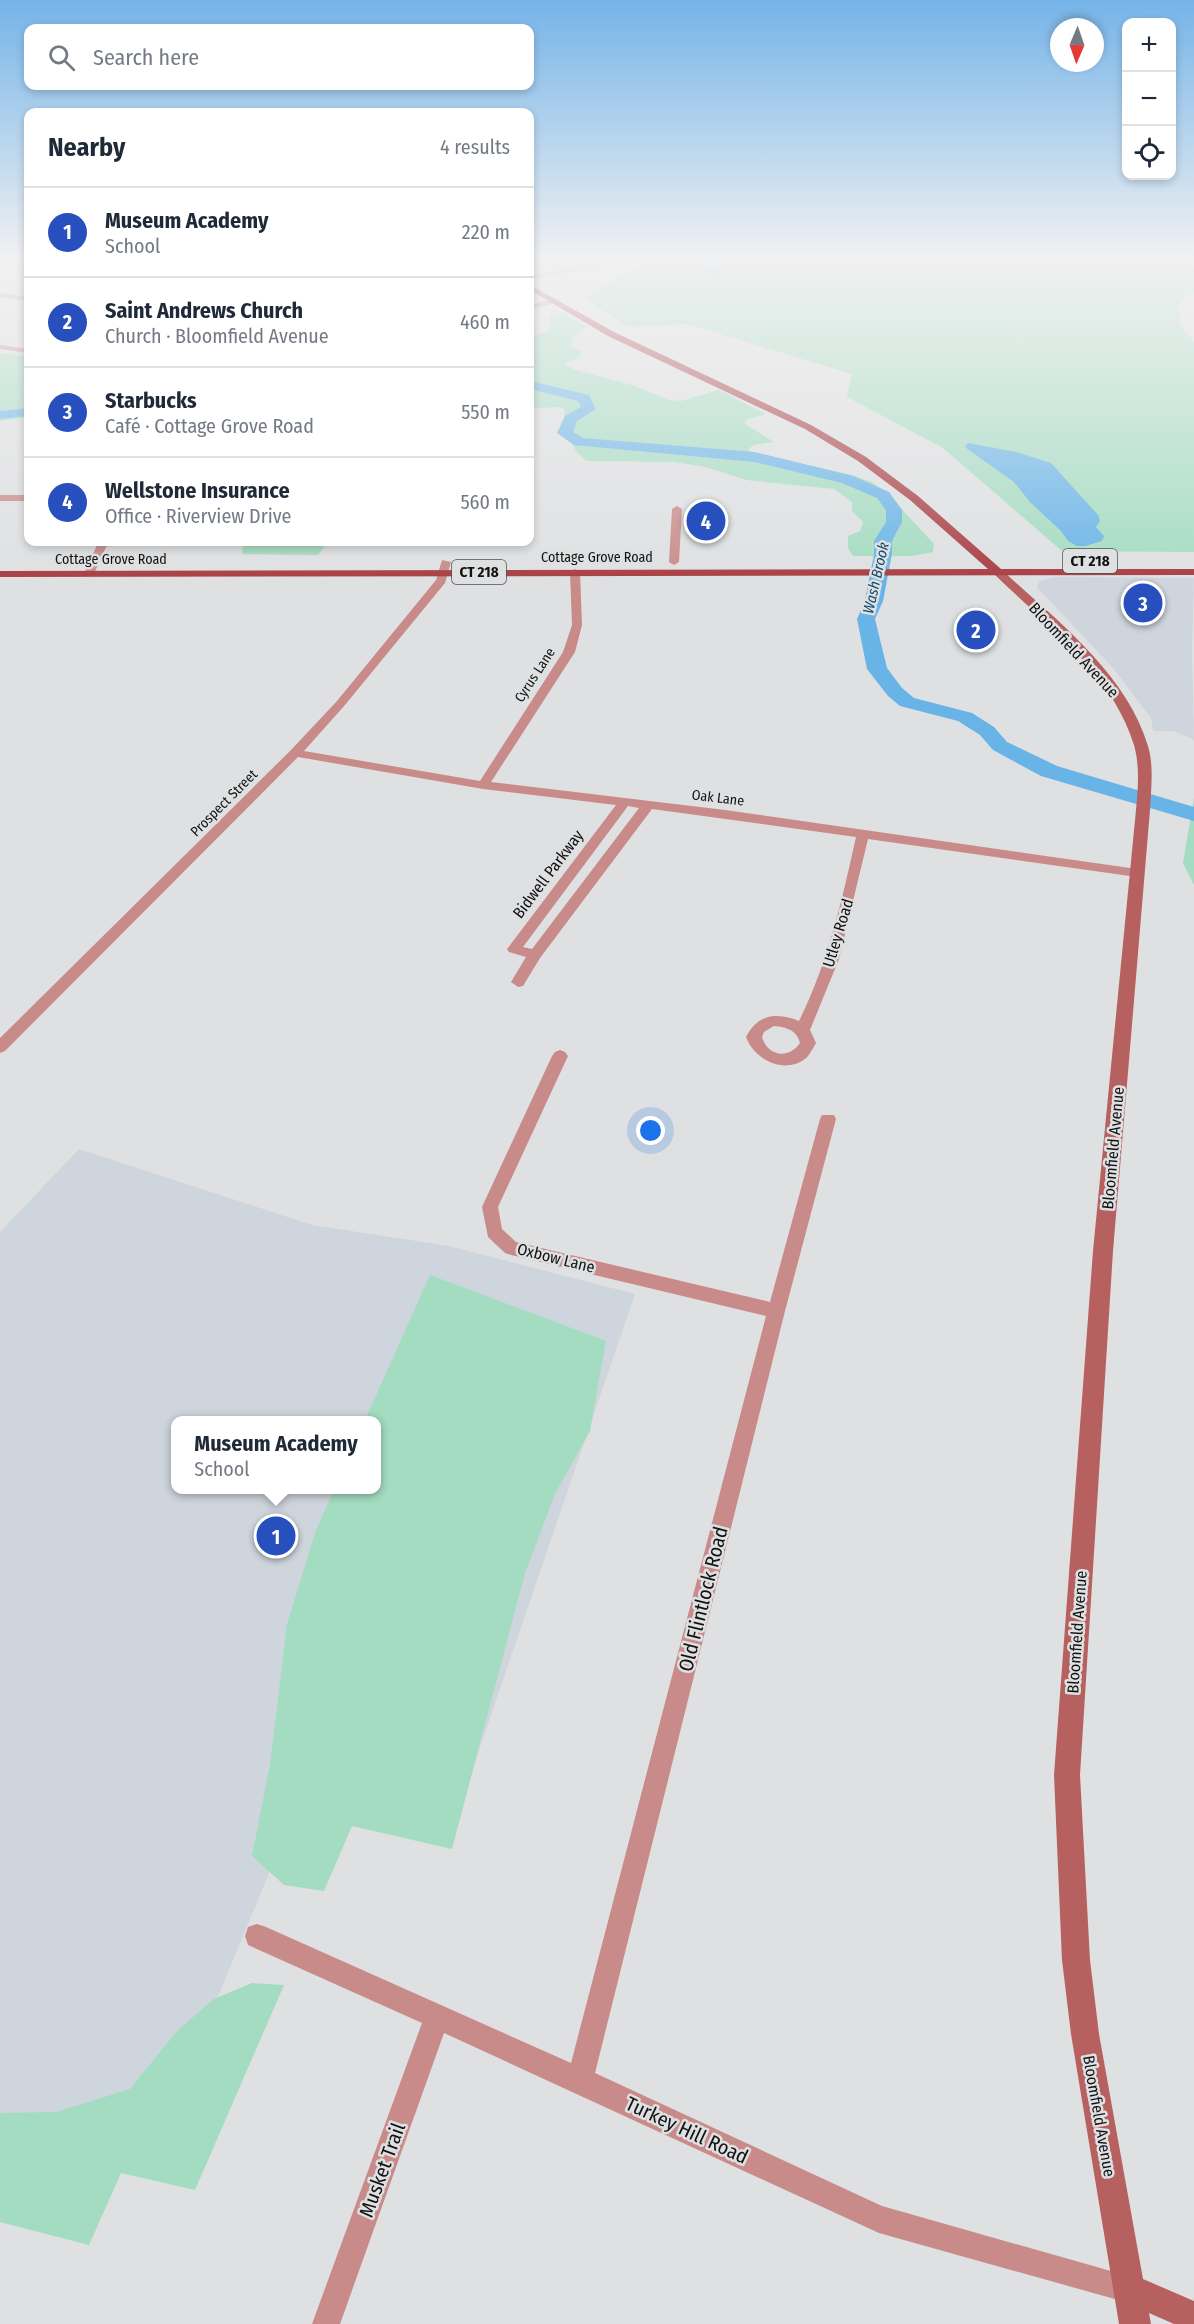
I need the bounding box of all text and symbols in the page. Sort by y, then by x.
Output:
north arrow [1050,18,1104,72]
map controls [1122,18,1176,180]
button: + [1122,18,1176,72]
search box [24,24,534,90]
icon: search [45,41,78,74]
text: Search here [93,44,199,71]
button: − [1122,72,1176,126]
button: locate [1122,126,1176,180]
text: Nearby [48,132,125,163]
text: 4 results [440,135,510,159]
text: Museum Academy [105,207,268,234]
text: 1 [63,220,72,244]
text: 220 m [462,220,510,244]
text: School [105,234,160,258]
text: Saint Andrews Church [105,297,303,324]
text: 2 [63,310,72,334]
text: 460 m [460,310,510,334]
text: Church · Bloomfield Avenue [105,324,329,348]
text: Starbucks [105,387,197,414]
text: 3 [63,400,72,424]
text: 550 m [461,400,510,424]
text: Café · Cottage Grove Road [105,414,314,438]
text: Wellstone Insurance [105,477,290,504]
text: 4 [62,490,73,514]
text: 560 m [460,490,510,514]
pin: 4 [686,498,726,544]
text: Office · Riverview Drive [105,504,291,528]
water label: Wash Brook [859,540,893,615]
street label: Cottage Grove Road [541,549,653,566]
road number: CT 218 [1063,549,1117,573]
street label: Cottage Grove Road [55,551,167,568]
road number: CT 218 [452,560,506,584]
pin: 3 [1124,580,1162,626]
street label: Bloomfield Avenue [1025,599,1123,701]
pin: 2 [956,608,996,652]
street label: Cyrus Lane [511,645,559,705]
street label: Prospect Street [187,766,261,840]
street label: Oak Lane [691,786,745,810]
street label: Bidwell Parkway [509,826,588,922]
street label: Utley Road [819,896,857,970]
street label: Bloomfield Avenue [1098,1086,1128,1210]
your location [636,1116,665,1145]
street label: Oxbow Lane [515,1239,597,1277]
popup [171,1416,381,1494]
text: Museum Academy [194,1430,358,1457]
text: School [194,1457,250,1481]
pin: 1 [256,1514,296,1558]
street label: Old Flintlock Road [673,1524,733,1674]
street label: Bloomfield Avenue [1063,1570,1091,1694]
street label: Bloomfield Avenue [1079,2054,1119,2178]
street label: Turkey Hill Road [622,2091,752,2169]
street label: Musket Trail [354,2120,410,2220]

